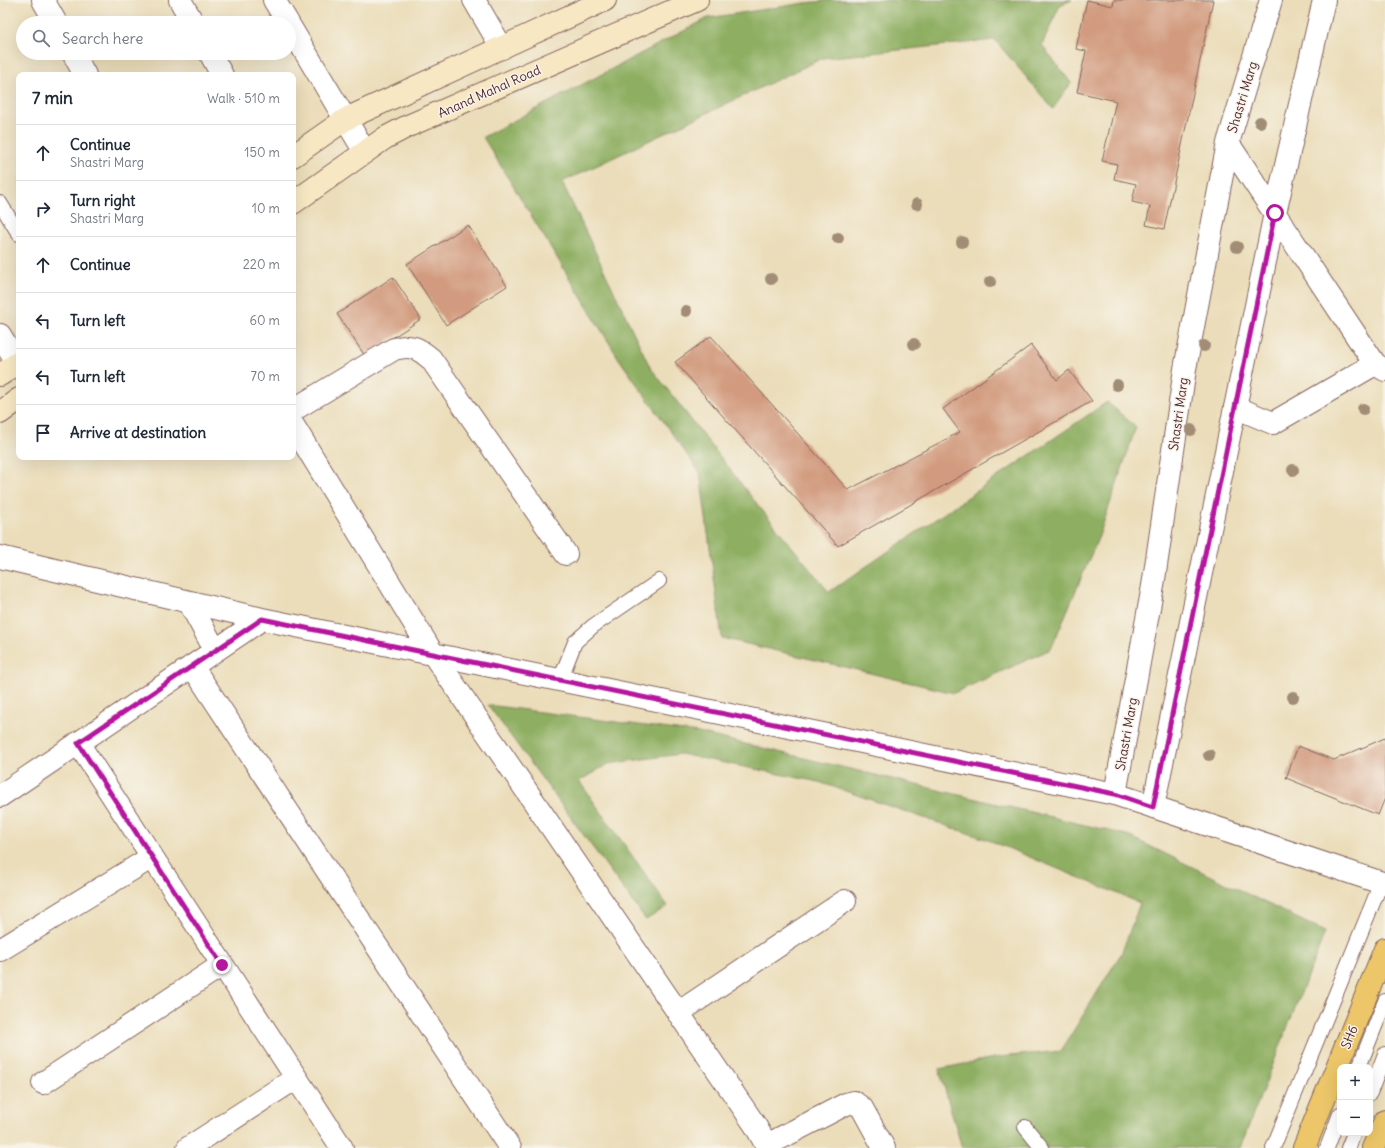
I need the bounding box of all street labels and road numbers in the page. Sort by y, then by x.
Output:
street label: Shastri Marg [1224,59,1261,135]
street label: Anand Mahal Road [435,61,544,122]
street label: Shastri Marg [1165,376,1192,452]
street label: Shastri Marg [1112,696,1141,772]
street label: SH6 [1337,1023,1362,1052]

